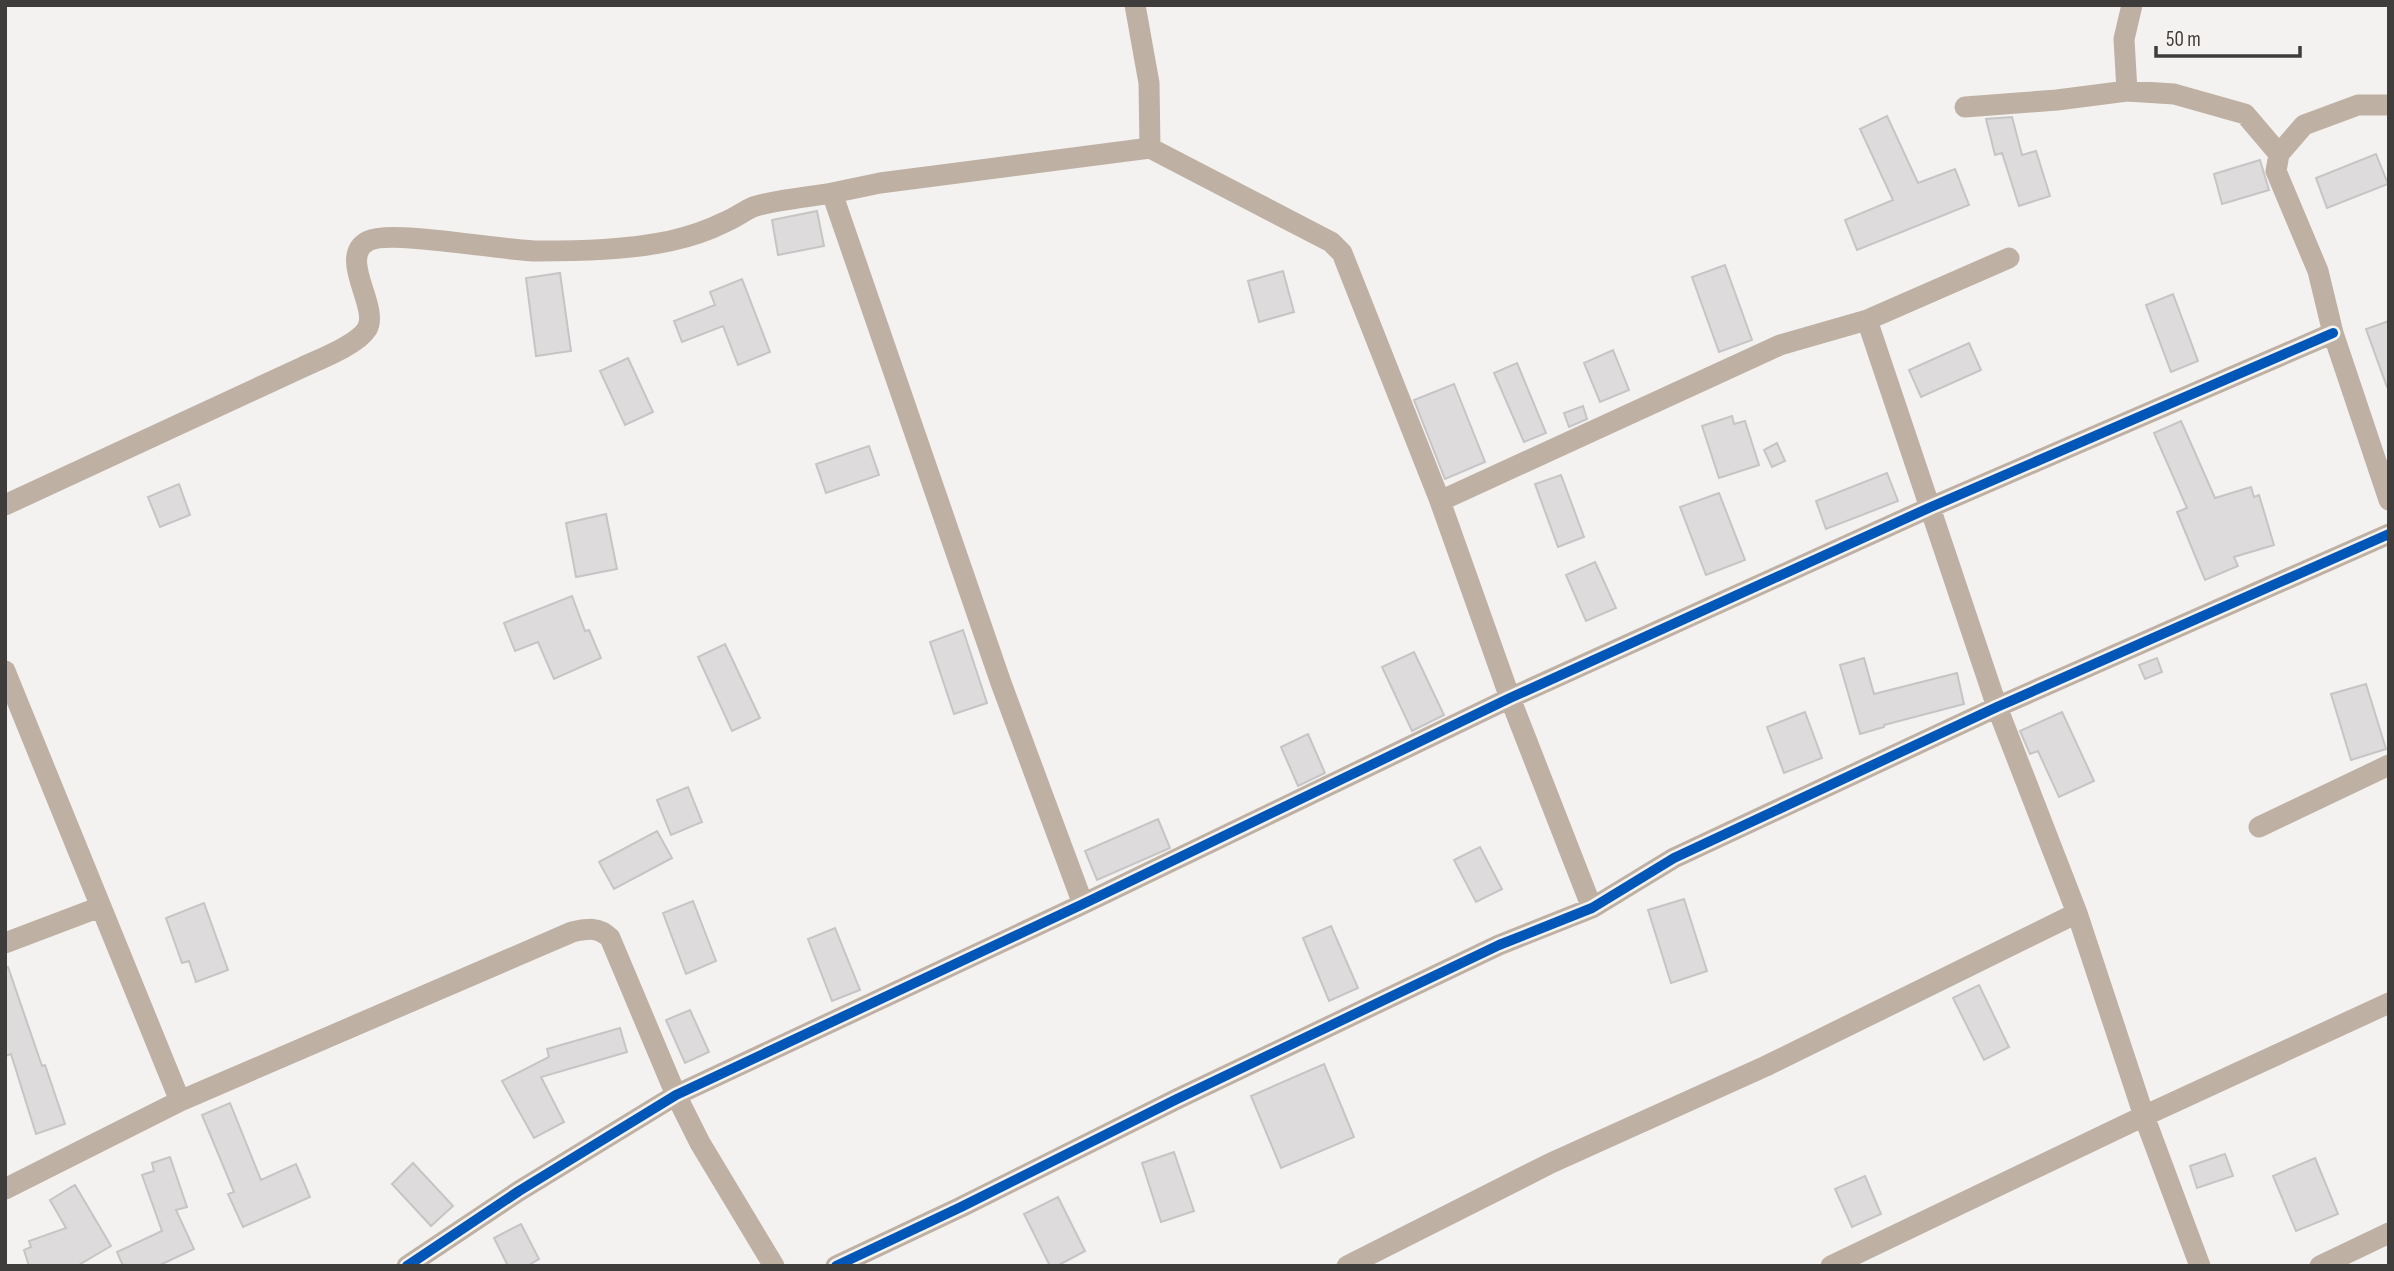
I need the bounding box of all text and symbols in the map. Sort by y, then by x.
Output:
scale bar [2156,14,2300,58]
text: 50 m [2166,27,2201,52]

